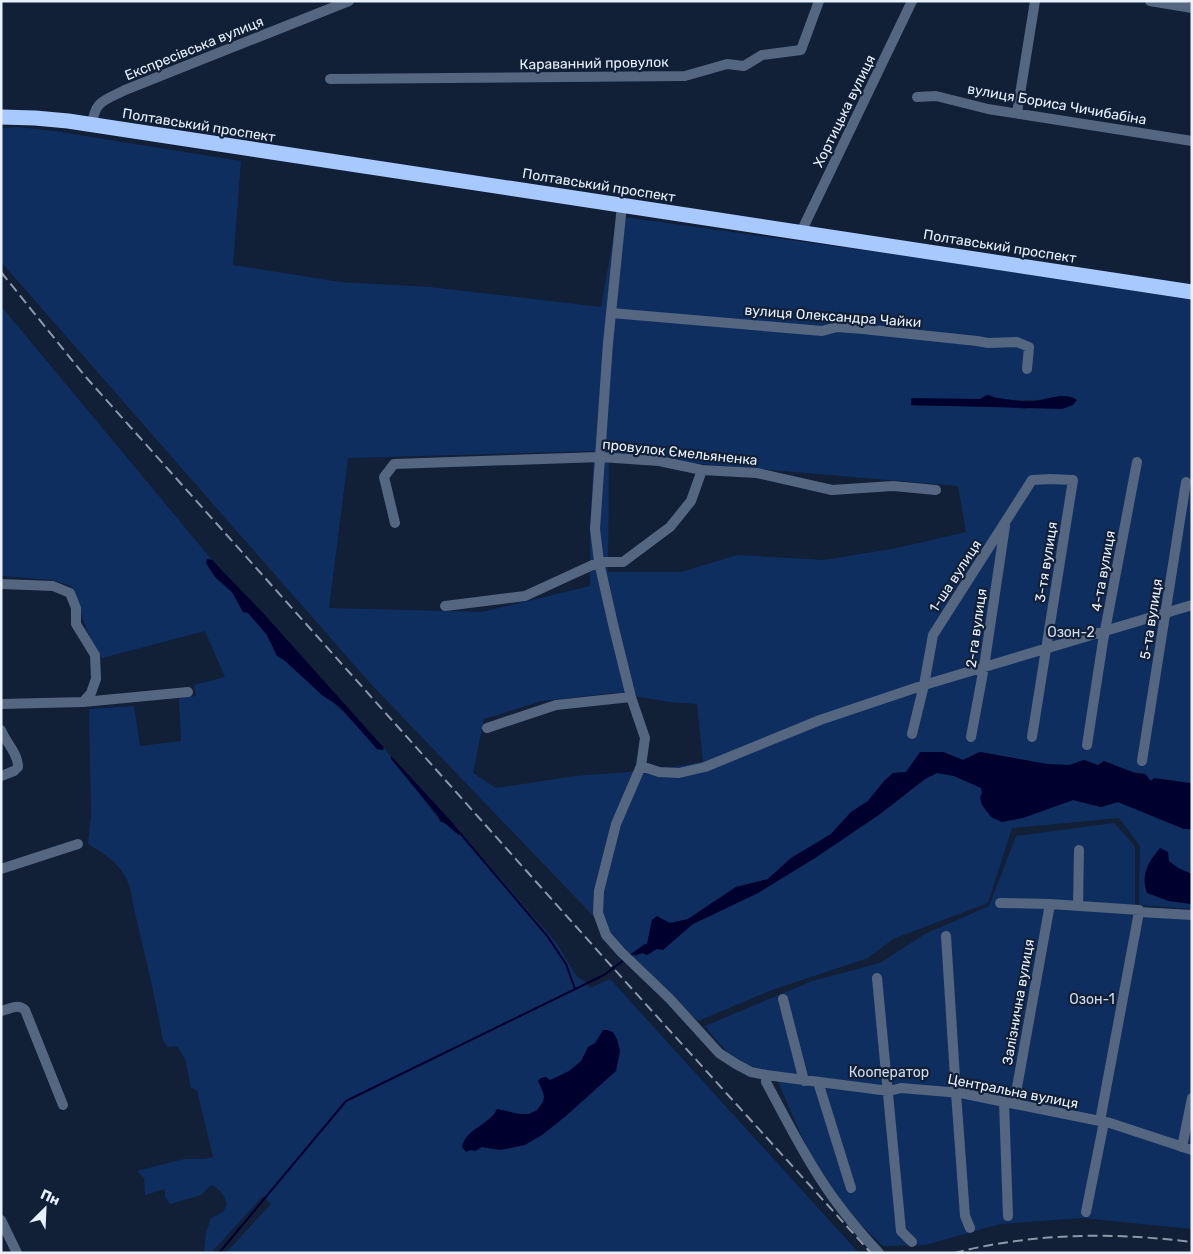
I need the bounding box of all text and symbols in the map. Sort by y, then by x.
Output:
street label: Експресівська вулиця [122,13,266,84]
street label: Хортицька вулиця [810,52,879,170]
street label: Караванний провулок [519,54,669,73]
street label: вулиця Бориса Чичибабіна [966,80,1148,129]
street label: Полтавський проспект [121,105,277,146]
street label: Полтавський проспект [521,165,677,206]
street label: Полтавський проспект [922,226,1078,267]
street label: вулиця Олександра Чайки [744,302,922,331]
street label: провулок Ємельяненка [601,436,758,469]
street label: 3-тя вулиця [1032,521,1061,604]
street label: 4-та вулиця [1088,529,1119,613]
street label: 1-ша вулиця [926,537,985,616]
street label: 5-та вулиця [1137,578,1166,661]
street label: 2-га вулиця [963,587,990,669]
park label: Озон-2 [1047,624,1095,641]
street label: Залізнична вулиця [999,938,1038,1066]
park label: Озон-1 [1069,991,1115,1008]
park label: Кооператор [849,1064,929,1081]
street label: Центральна вулиця [946,1070,1080,1112]
north arrow [20,1184,70,1234]
text: Пн [38,1186,62,1209]

